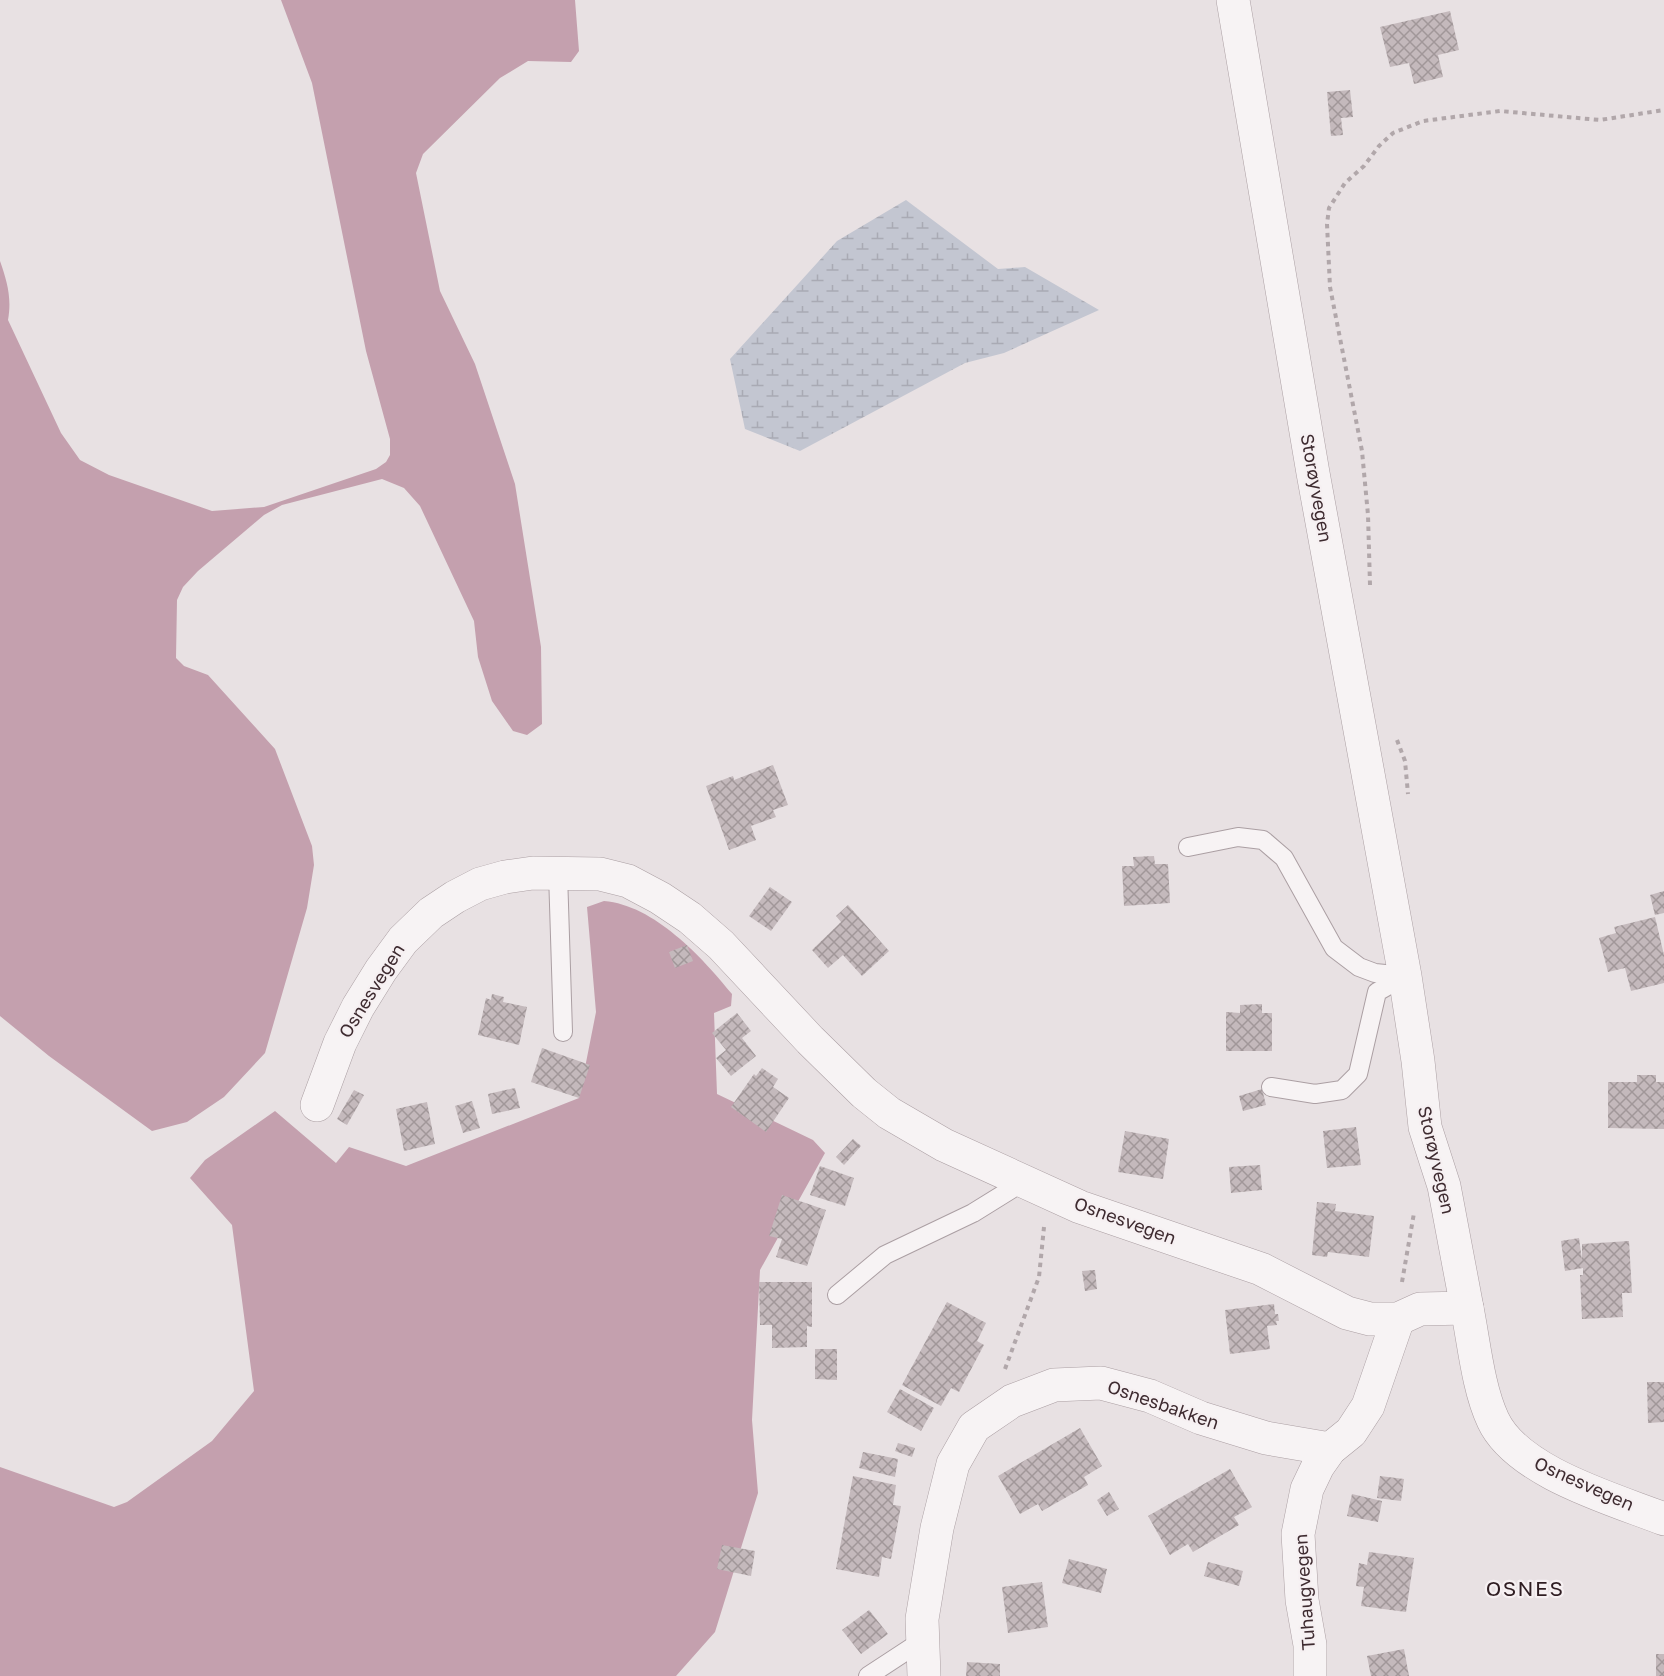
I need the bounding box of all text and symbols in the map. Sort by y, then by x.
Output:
street label: Storøyvegen [1297,432,1337,544]
street label: Osnesvegen [334,939,409,1042]
street label: Storøyvegen [1414,1104,1460,1216]
street label: Osnesvegen [1071,1191,1179,1249]
street label: Osnesbakken [1105,1375,1222,1433]
street label: Osnesvegen [1531,1451,1638,1515]
street label: Tuhaugvegen [1289,1533,1319,1651]
district label: OSNES [1486,1575,1564,1601]

